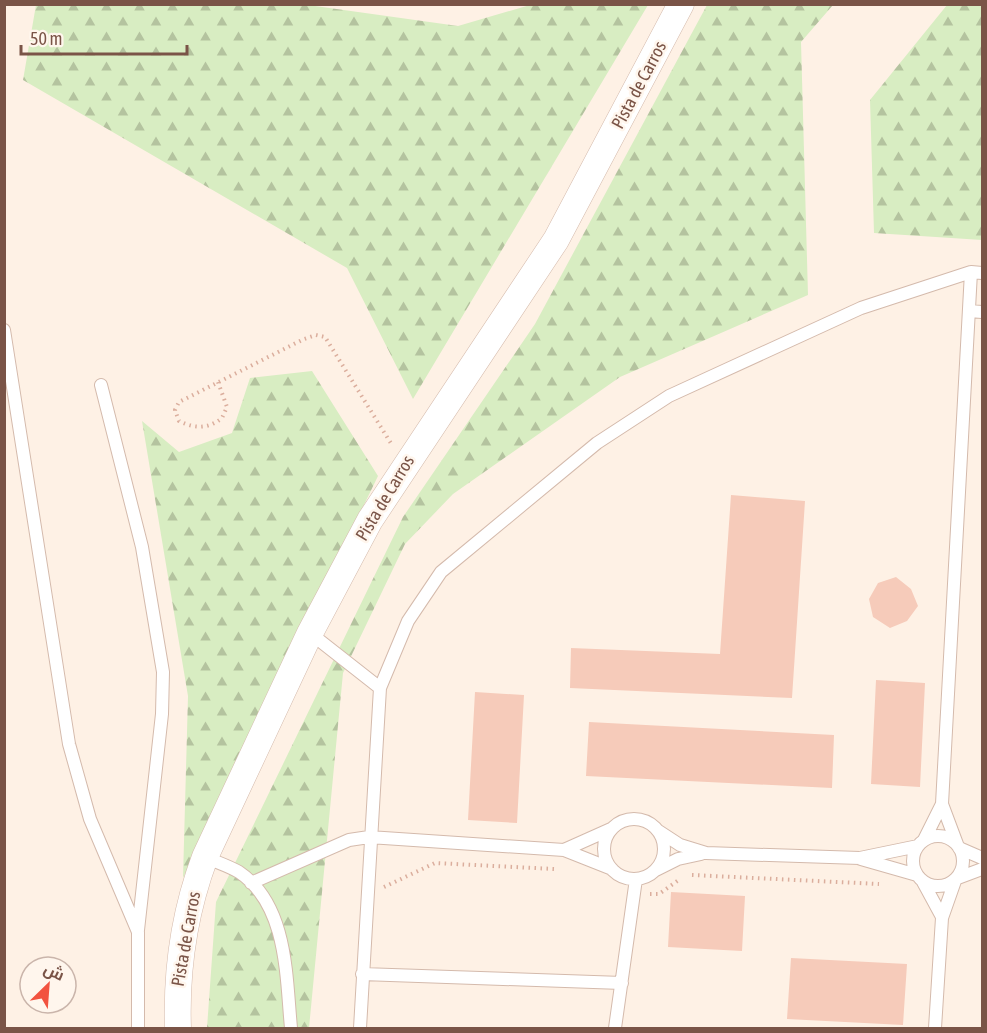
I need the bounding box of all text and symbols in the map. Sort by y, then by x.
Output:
scale bar [21,18,188,56]
text: 50 m [30,28,62,49]
street label: Pista de Carros [607,37,670,132]
street label: Pista de Carros [351,451,418,544]
street label: Pista de Carros [167,890,204,988]
north arrow [18,955,78,1015]
text: ش [41,959,67,985]

